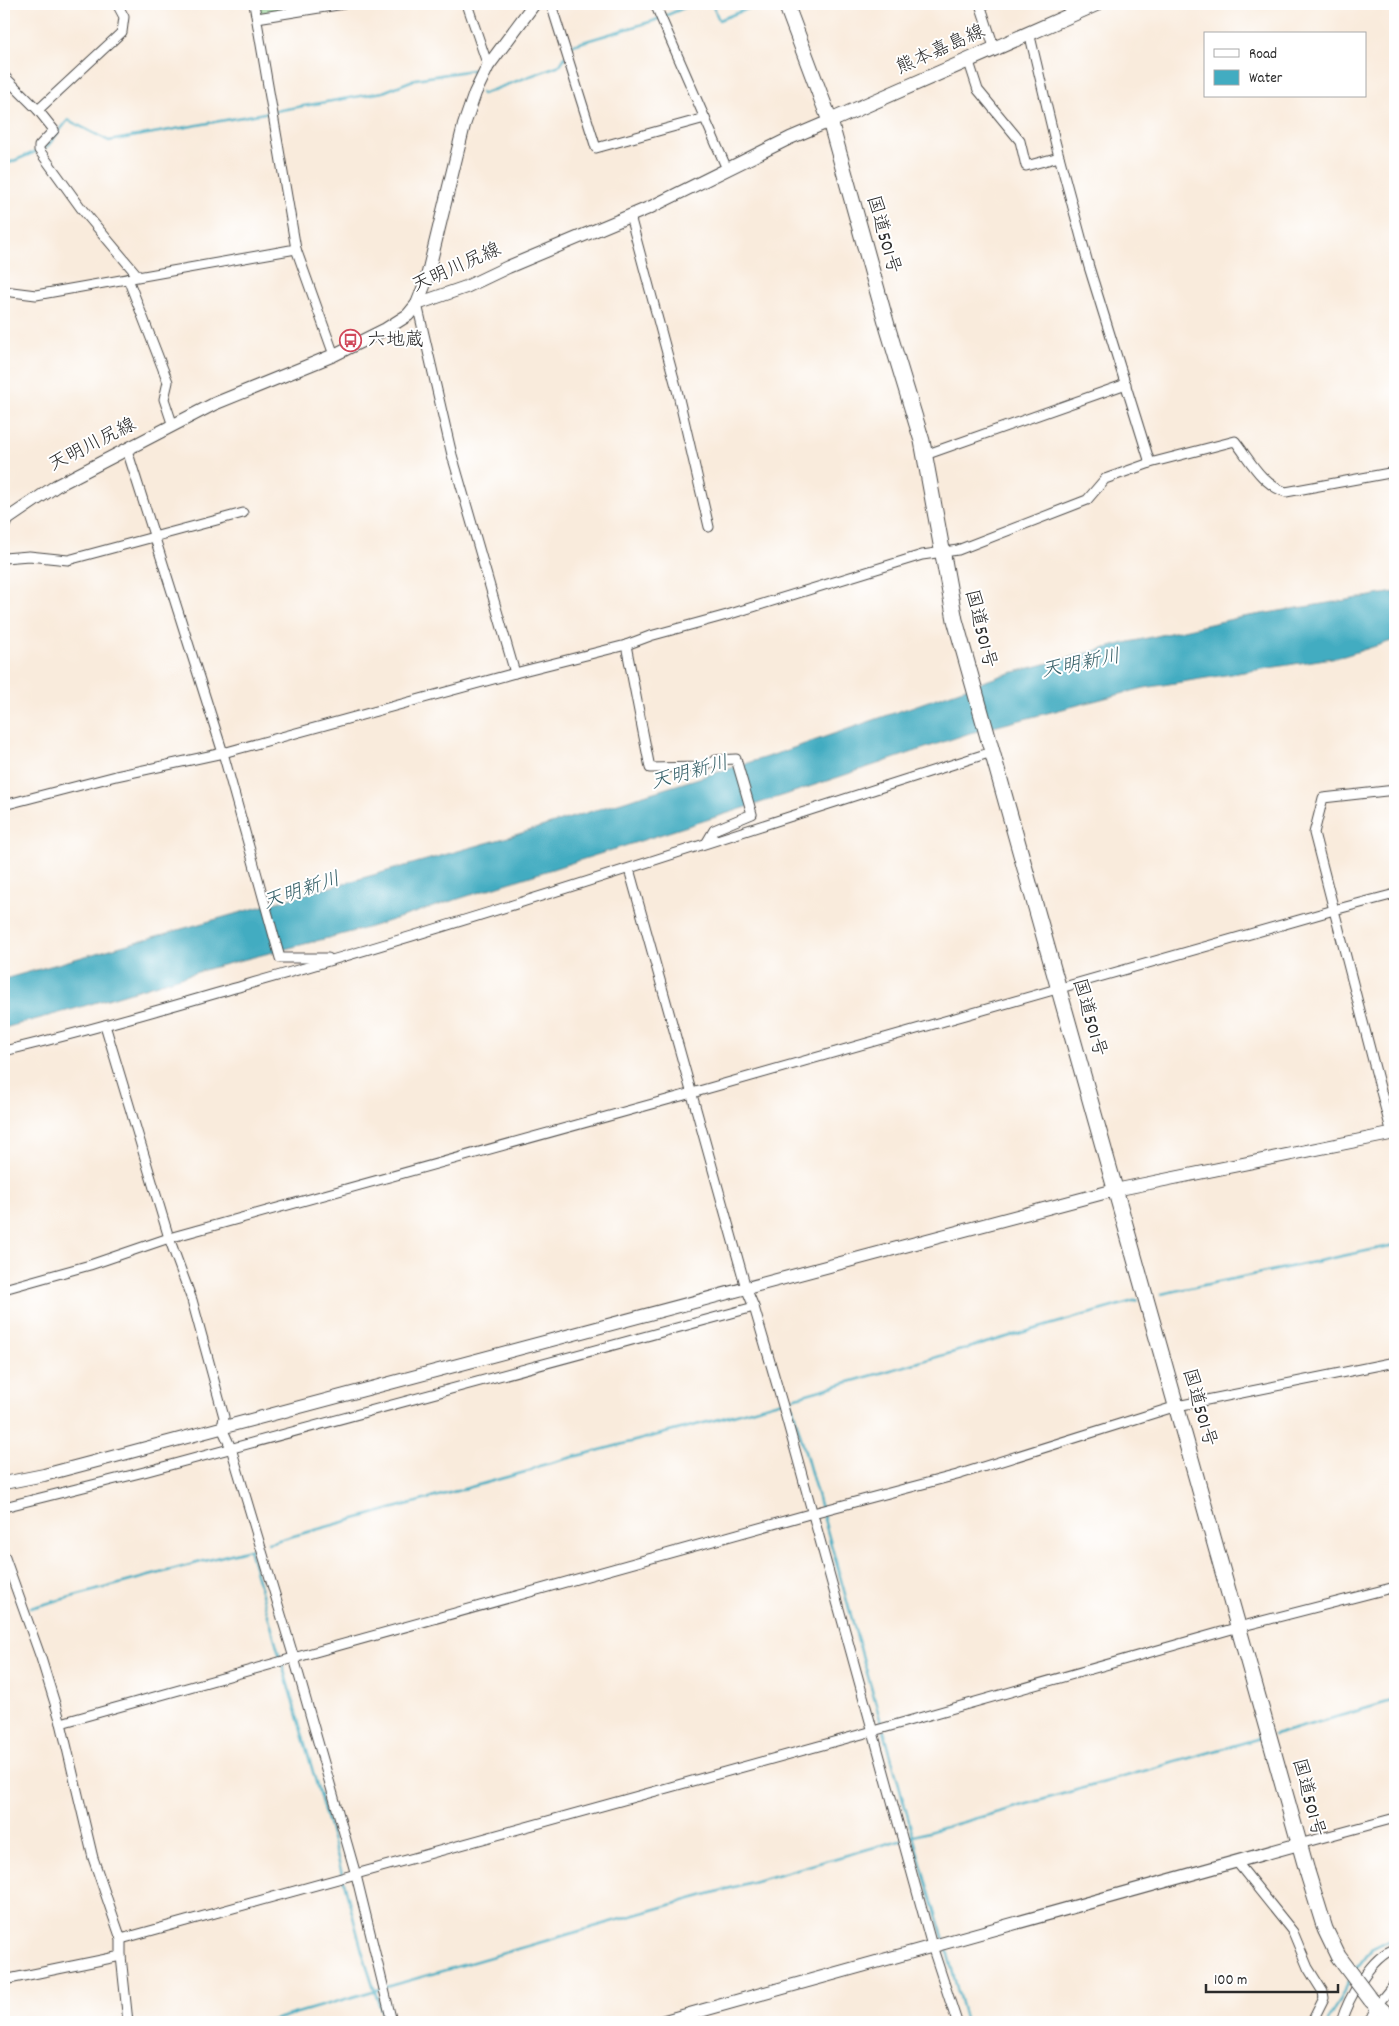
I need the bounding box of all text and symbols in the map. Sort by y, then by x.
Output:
street label: 熊本嘉島線 [892,19,990,83]
legend [1204,32,1366,98]
text: Road [1249,44,1277,66]
text: Water [1249,68,1283,90]
street label: 国道501号 [858,193,906,277]
street label: 天明川尻線 [408,237,506,301]
place label: 六地蔵 [367,328,424,355]
bus stop icon: 六地蔵 [339,329,363,353]
street label: 天明川尻線 [45,412,141,480]
street label: 国道501号 [956,587,1002,671]
water label: 天明新川 [1039,644,1123,686]
water label: 天明新川 [648,750,732,798]
water label: 天明新川 [260,866,344,918]
street label: 国道501号 [1064,976,1112,1060]
street label: 国道501号 [1174,1366,1222,1450]
street label: 国道501号 [1284,1756,1330,1840]
scale bar [1206,1961,1339,1993]
text: 100 m [1214,1970,1247,1992]

